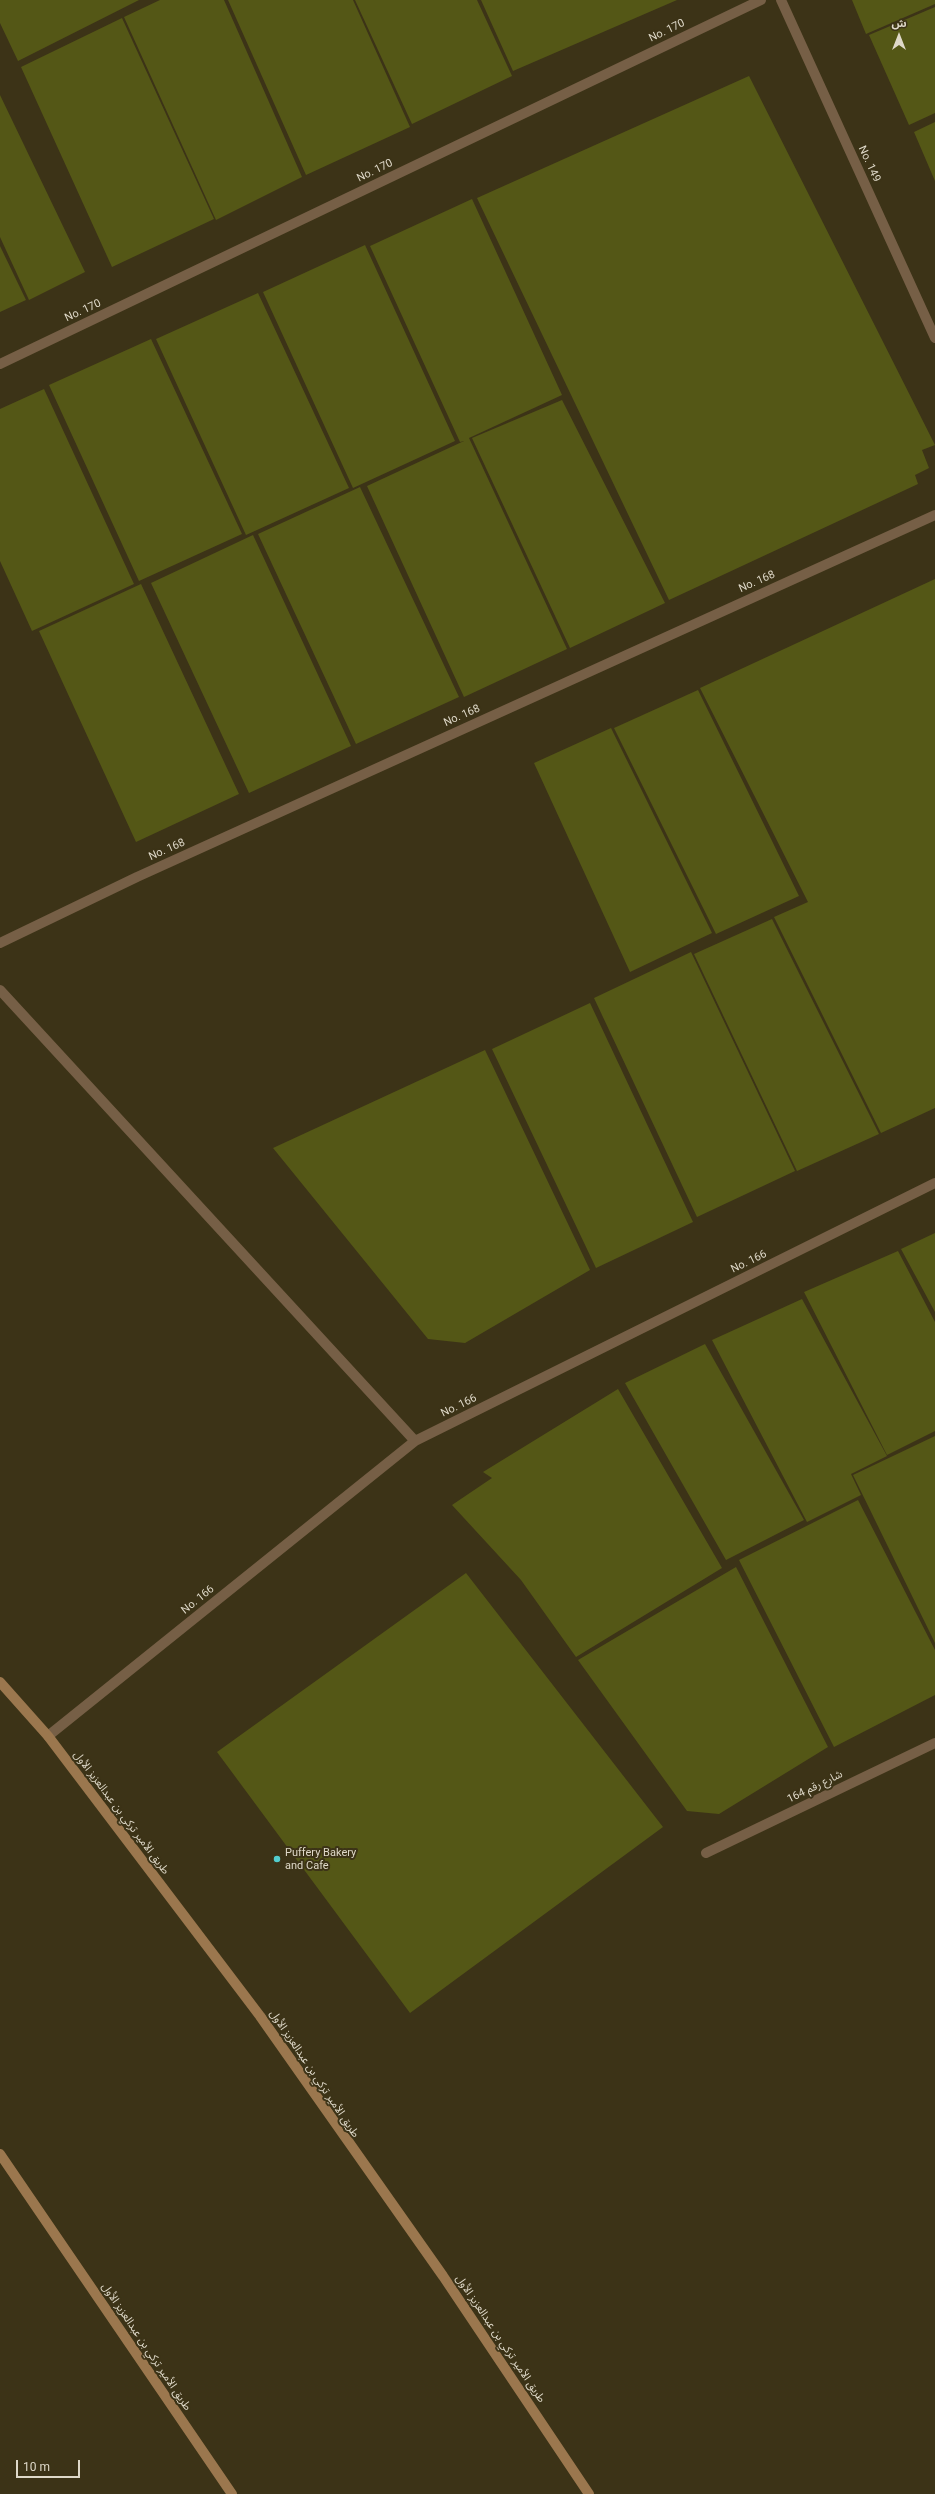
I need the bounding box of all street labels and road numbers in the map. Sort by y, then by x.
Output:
street label: No. 170 [647,17,687,45]
street label: No. 149 [855,144,883,184]
street label: No. 170 [355,157,395,185]
street label: No. 170 [63,297,103,325]
street label: No. 168 [737,568,777,596]
street label: No. 168 [442,702,482,730]
street label: No. 168 [147,836,187,864]
street label: No. 166 [729,1248,769,1276]
street label: No. 166 [439,1392,479,1420]
street label: No. 166 [179,1583,217,1617]
street label: طريق الأمير تركي بن عبدالعزيز الأول [70,1749,172,1877]
street label: شارع رقم 164 [785,1768,845,1806]
street label: طريق الأمير تركي بن عبدالعزيز الأول [266,2008,362,2140]
street label: طريق الأمير تركي بن عبدالعزيز الأول [452,2273,548,2405]
street label: طريق الأمير تركي بن عبدالعزيز الأول [98,2281,194,2413]

